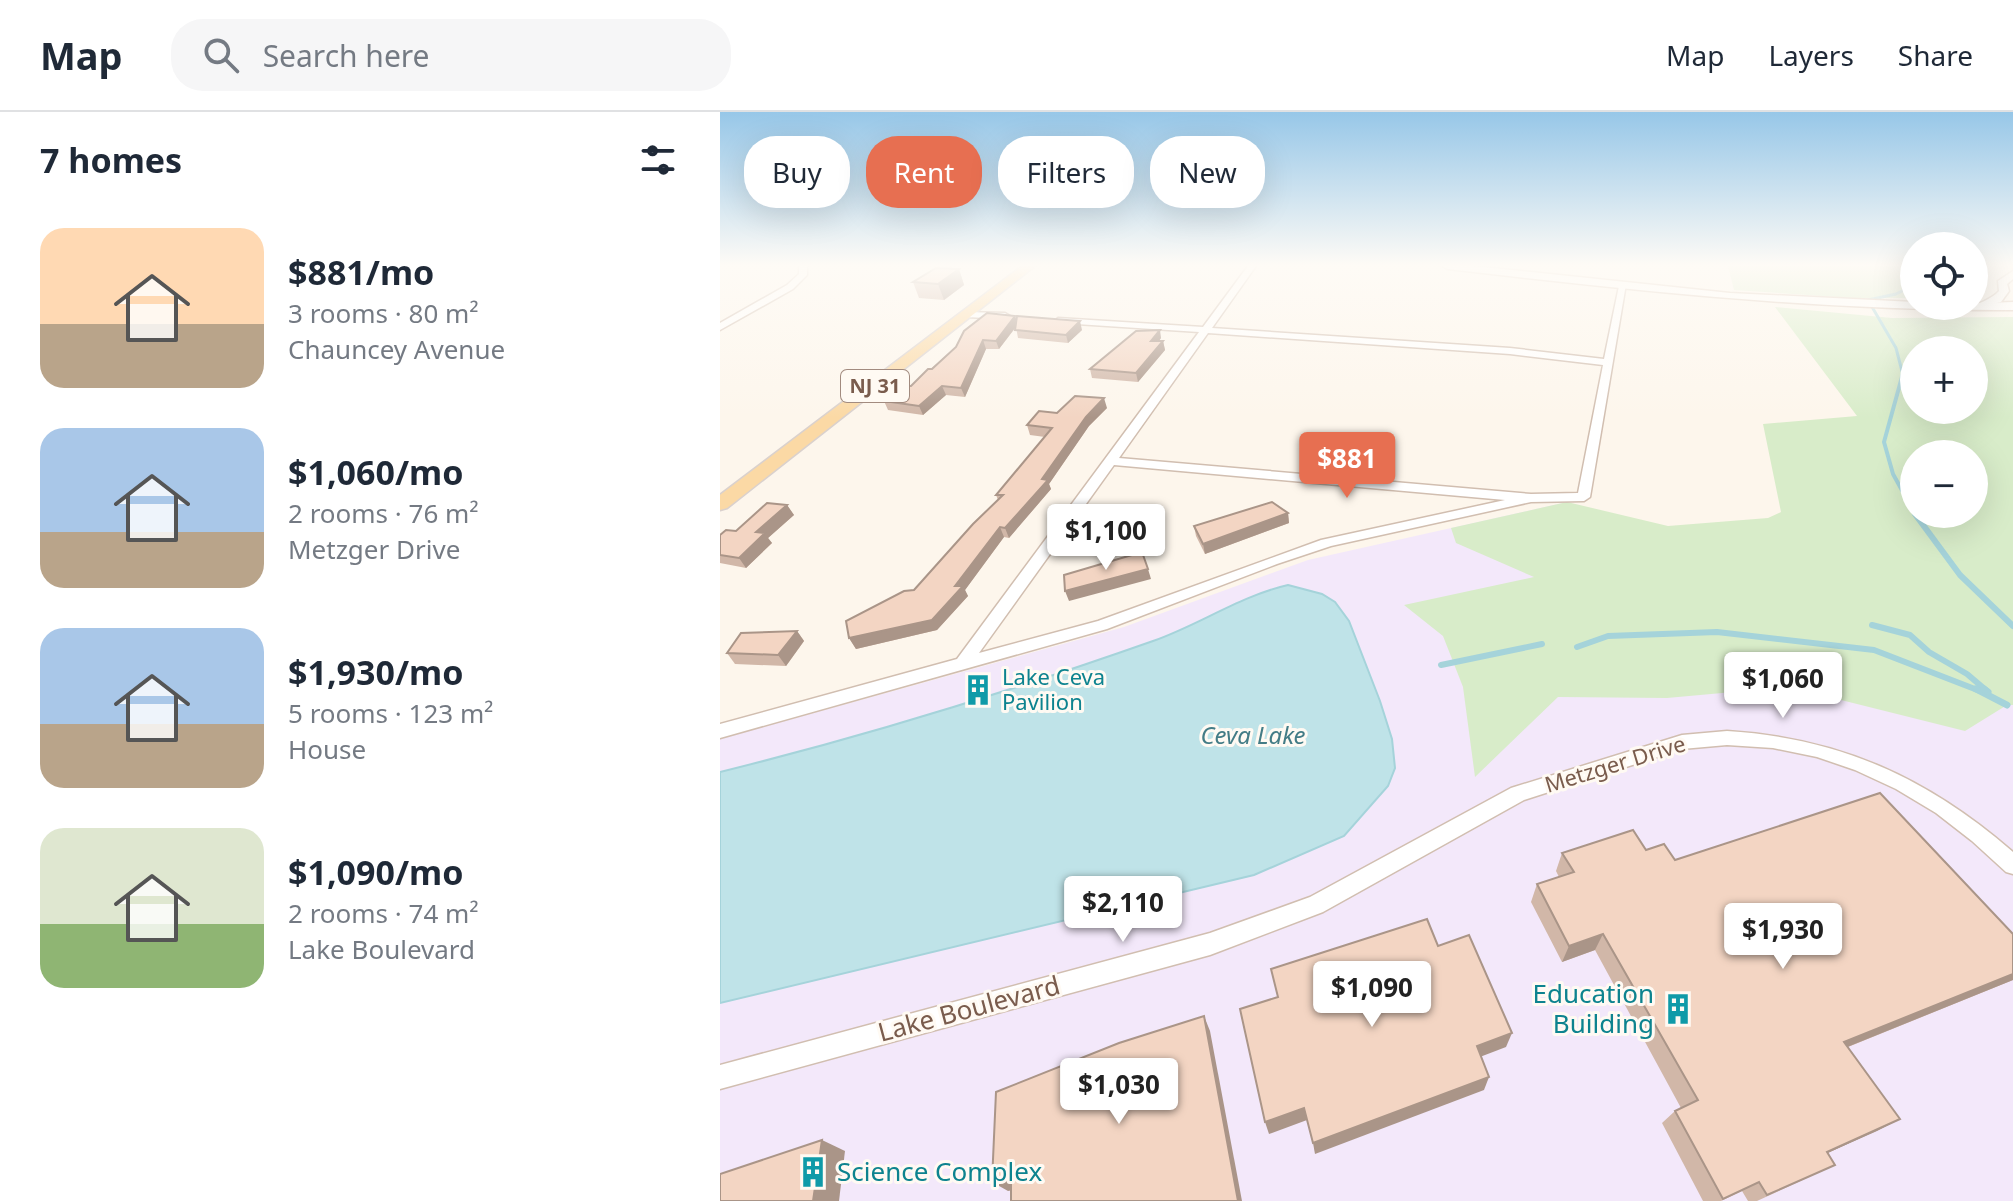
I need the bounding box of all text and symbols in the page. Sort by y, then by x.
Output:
search box [171,19,731,91]
text: Map [40,29,123,81]
icon: search [199,33,243,77]
text: Search here [263,35,430,76]
text: Map [1666,36,1724,74]
text: Layers [1768,36,1854,74]
text: Share [1898,36,1973,74]
chip: Buy [744,136,850,208]
chip: Rent [866,136,982,208]
chip: Filters [998,136,1134,208]
chip: New [1150,136,1265,208]
text: 7 homes [40,137,182,183]
icon: filters [636,138,680,182]
map controls [1900,232,1988,528]
button: locate [1900,232,1988,320]
text: $881/mo [288,249,434,295]
icon: home [104,260,200,356]
text: 3 rooms · 80 m² [288,295,478,331]
text: Chauncey Avenue [288,331,505,367]
button: + [1900,336,1988,424]
road number: NJ 31 [841,370,909,402]
pin: $881 [1300,432,1394,500]
text: $881 [1317,440,1377,476]
button: − [1900,440,1988,528]
text: $1,060/mo [288,449,463,495]
icon: home [104,460,200,556]
text: 2 rooms · 76 m² [288,495,478,531]
pin: $1,100 [1041,504,1171,572]
text: $1,100 [1065,512,1147,548]
text: Metzger Drive [288,531,460,567]
text: $1,930/mo [288,649,463,695]
pin: $1,060 [1718,652,1848,720]
icon: home [104,660,200,756]
text: $1,060 [1742,660,1824,696]
place label: Lake Ceva Pavilion [1002,661,1105,716]
building icon: Lake Ceva Pavilion [961,673,995,707]
text: 5 rooms · 123 m² [288,695,493,731]
water label: Ceva Lake [1200,718,1306,751]
street label: Metzger Drive [1541,727,1689,799]
text: House [288,731,366,767]
text: $1,090/mo [288,849,463,895]
icon: home [104,860,200,956]
pin: $2,110 [1058,876,1188,944]
text: $2,110 [1082,884,1164,920]
text: 2 rooms · 74 m² [288,895,478,931]
pin: $1,930 [1718,903,1848,971]
text: $1,930 [1742,911,1824,947]
text: Lake Boulevard [288,931,475,967]
pin: $1,090 [1307,961,1437,1029]
street label: Lake Boulevard [874,966,1064,1050]
text: $1,090 [1331,969,1413,1005]
place label: Education Building [1533,975,1654,1041]
building icon: Education Building [1661,992,1695,1026]
pin: $1,030 [1054,1058,1184,1126]
text: $1,030 [1078,1066,1160,1102]
place label: Science Complex [837,1153,1042,1189]
building icon: Science Complex [796,1155,830,1189]

